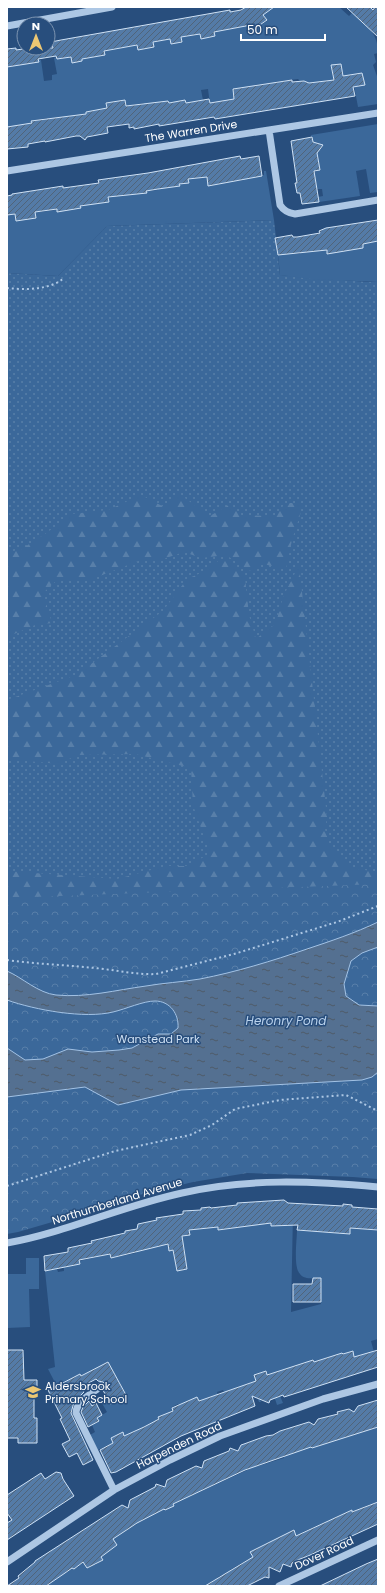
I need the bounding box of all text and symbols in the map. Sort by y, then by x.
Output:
north arrow [16,16,56,56]
scale bar [241,16,325,42]
text: N [32,18,40,34]
text: 50 m [247,21,278,38]
street label: The Warren Drive [144,116,239,146]
water label: Heronry Pond [246,1012,327,1029]
park label: Wanstead Park [116,1031,200,1047]
street label: Northumberland Avenue [50,1173,184,1228]
place label: Aldersbrook Primary School [45,1378,127,1407]
school or university icon: Aldersbrook Primary School [24,1383,42,1401]
street label: Harpenden Road [134,1417,224,1473]
street label: Dover Road [292,1532,356,1574]

